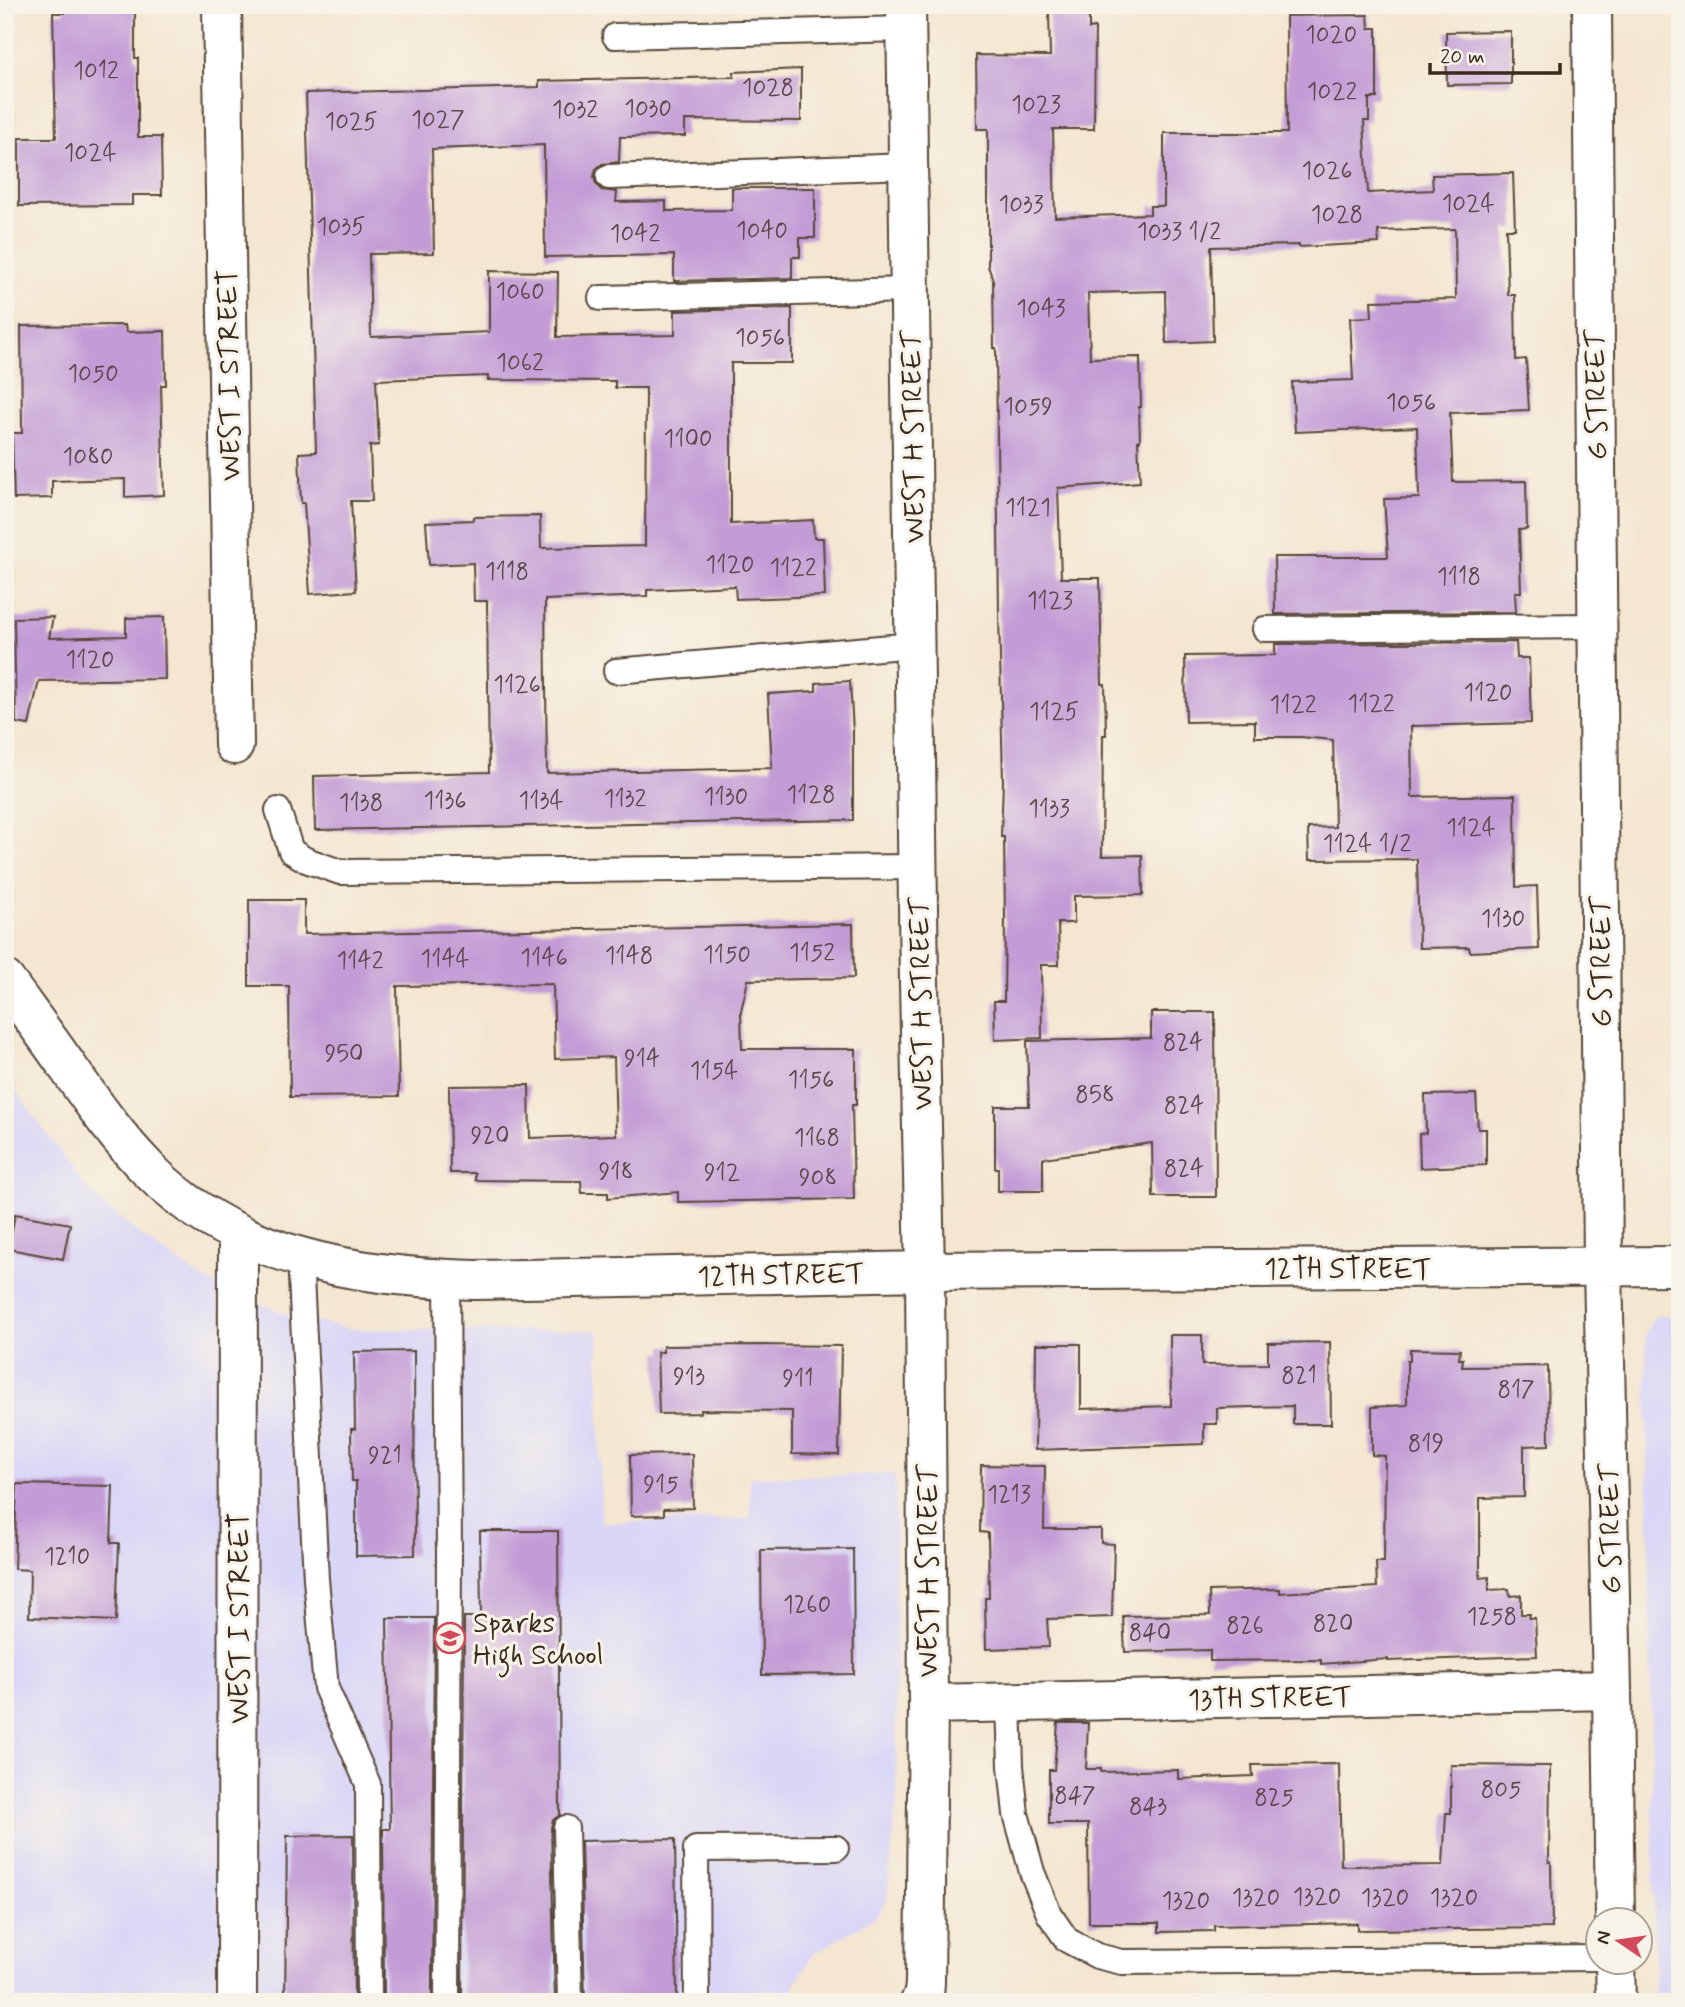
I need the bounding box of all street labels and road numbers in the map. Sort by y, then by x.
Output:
street label: WEST I STREET [210,269,251,481]
street label: G STREET [1578,328,1617,460]
street label: WEST H STREET [894,329,935,544]
street label: WEST H STREET [902,896,943,1111]
street label: G STREET [1584,896,1621,1027]
street label: 12TH STREET [1264,1252,1432,1289]
street label: 12TH STREET [697,1257,865,1296]
street label: G STREET [1592,1462,1631,1594]
street label: WEST H STREET [911,1464,948,1677]
street label: WEST I STREET [222,1512,259,1724]
street label: 13TH STREET [1188,1680,1353,1719]

